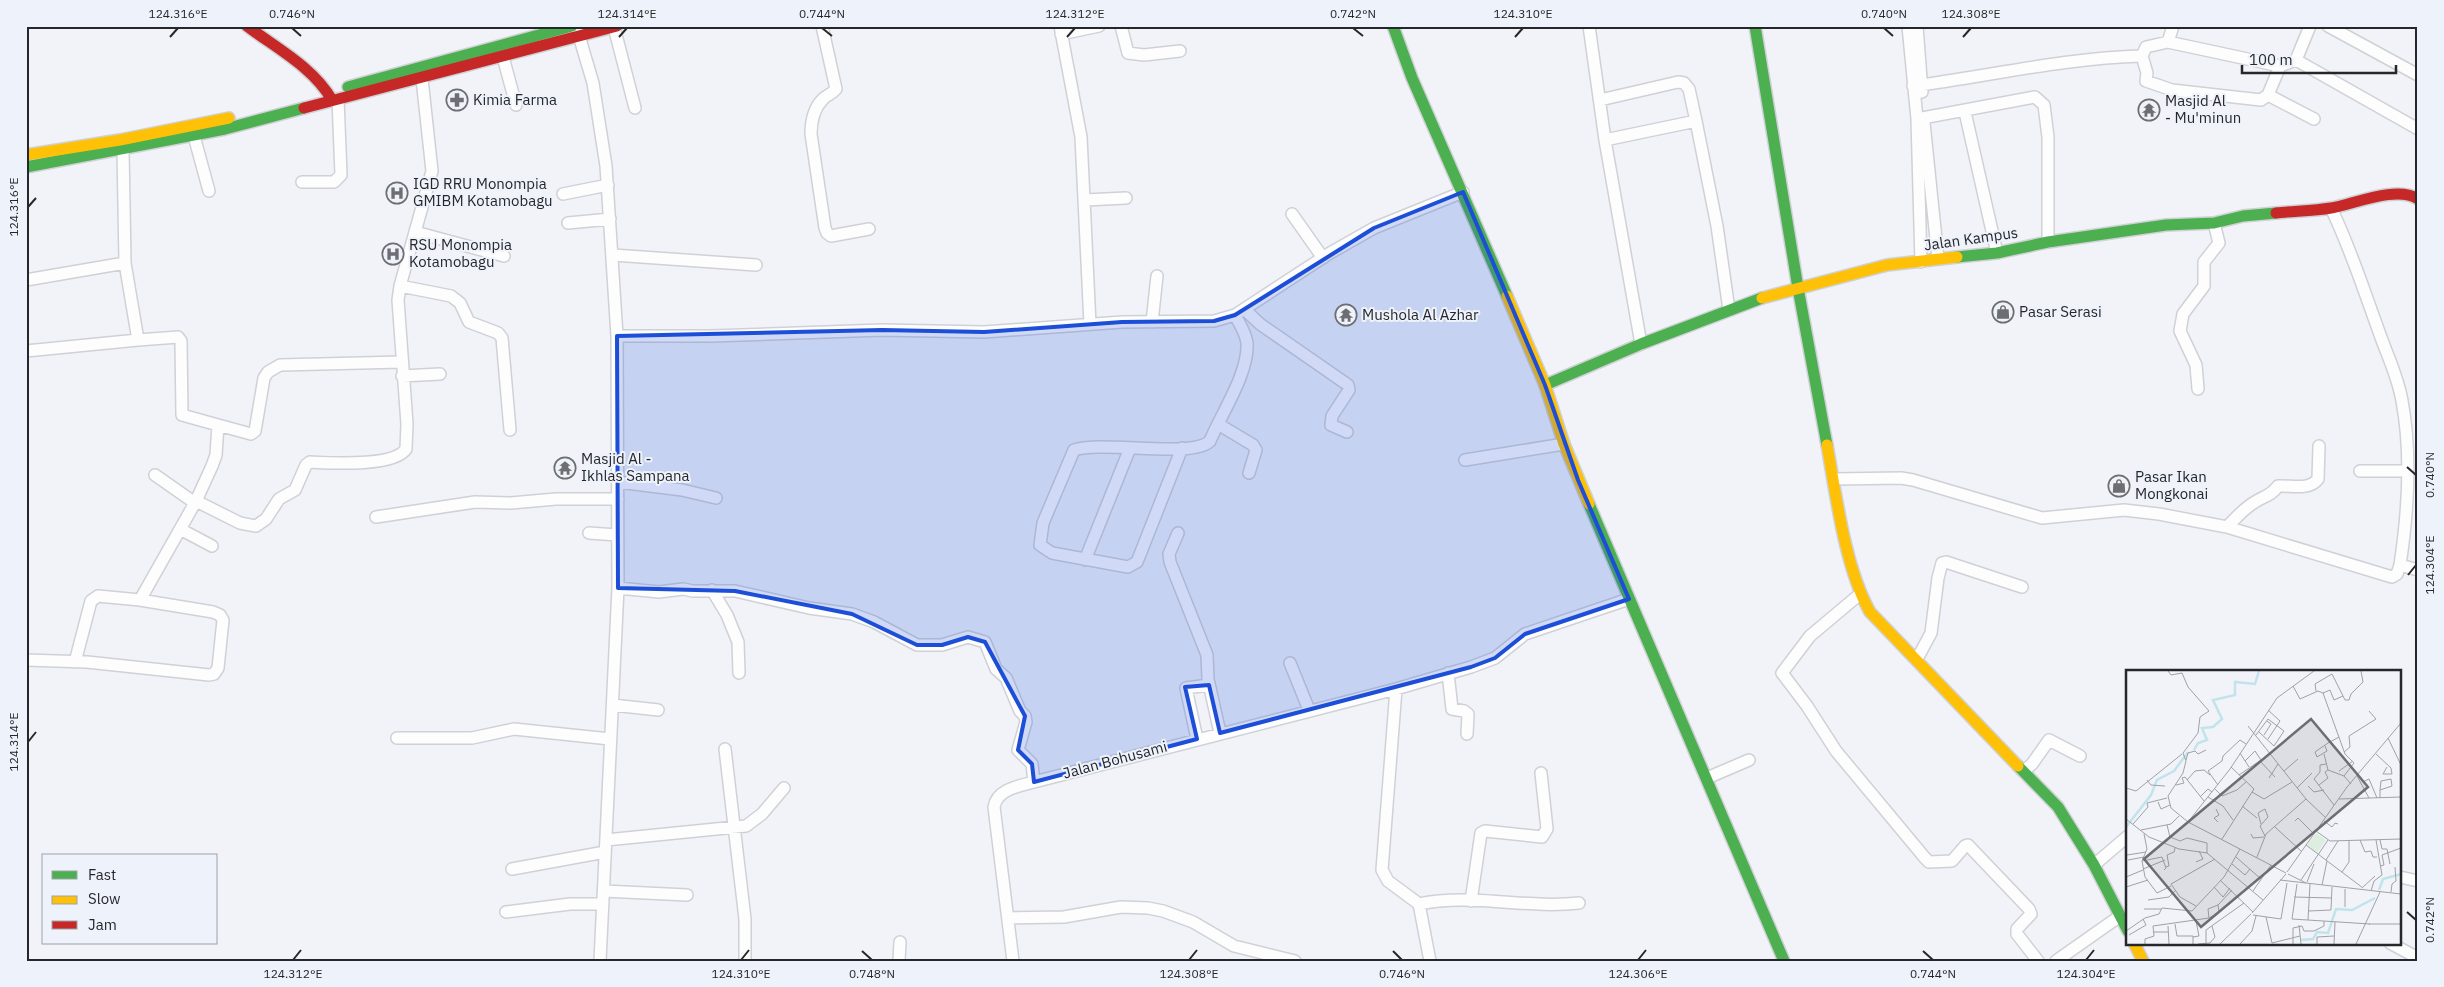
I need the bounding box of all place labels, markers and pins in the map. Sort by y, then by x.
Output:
pharmacy icon: Kimia Farma [445,88,469,112]
place label: Kimia Farma [473,90,557,109]
place label: Masjid Al - Mu'minun [2165,91,2241,127]
temple icon: Masjid Al - Mu'minun [2137,98,2161,122]
place label: IGD RRU Monompia GMIBM Kotamobagu [413,174,553,210]
hospital icon: IGD RRU Monompia GMIBM Kotamobagu [385,181,409,205]
place label: RSU Monompia Kotamobagu [409,235,512,271]
hospital icon: RSU Monompia Kotamobagu [381,242,405,266]
shop icon: Pasar Serasi [1991,300,2015,324]
place label: Pasar Serasi [2019,302,2102,321]
temple icon: Mushola Al Azhar [1334,303,1358,327]
place label: Mushola Al Azhar [1362,305,1479,324]
place label: Masjid Al - Ikhlas Sampana [581,449,689,485]
temple icon: Masjid Al - Ikhlas Sampana [553,456,577,480]
place label: Pasar Ikan Mongkonai [2135,467,2208,503]
shop icon: Pasar Ikan Mongkonai [2107,474,2131,498]

